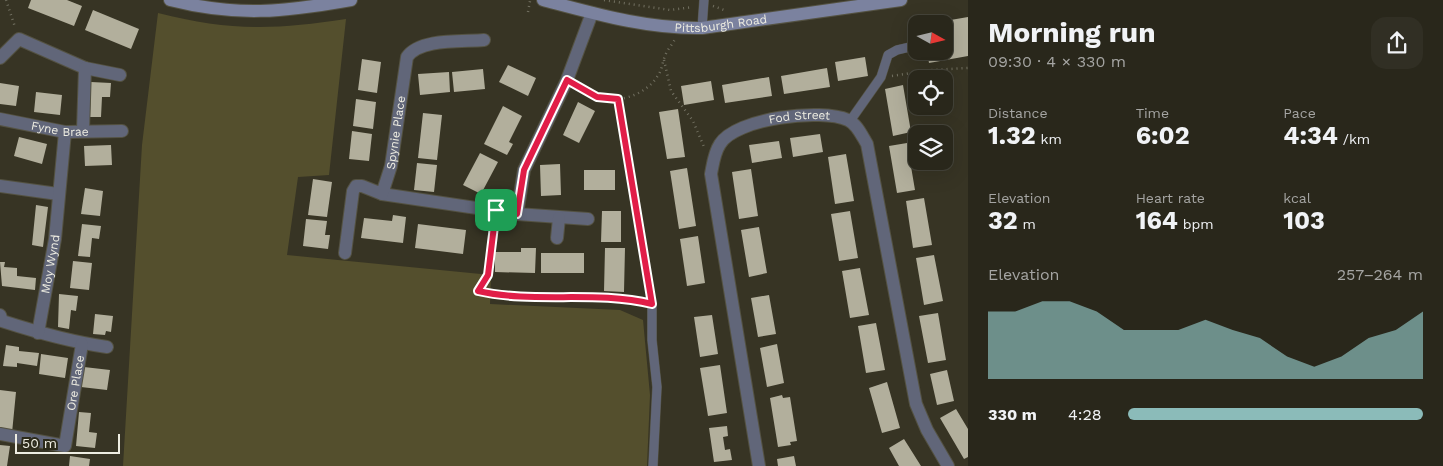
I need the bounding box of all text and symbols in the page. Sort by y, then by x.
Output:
street label: Pittsburgh Road [674,12,768,35]
north arrow [908,15,952,60]
map controls [908,15,953,170]
text: Morning run [988,16,1156,49]
button: share [1371,17,1423,69]
text: 09:30 · 4 × 330 m [988,52,1126,71]
button: locate [908,70,953,115]
street label: Spynie Place [384,95,408,170]
text: Distance [988,105,1048,121]
text: Time [1136,105,1169,121]
text: Pace [1283,105,1316,121]
street label: Fod Street [767,108,831,127]
street label: Fyne Brae [30,118,89,139]
text: 1.32 [988,121,1036,150]
text: 6:02 [1136,121,1190,150]
text: 4:34 [1283,121,1338,150]
button: layers [908,125,953,170]
text: km [1036,131,1062,147]
text: /km [1338,131,1370,147]
pin [475,189,517,231]
text: Elevation [988,190,1051,206]
text: Heart rate [1136,190,1205,206]
text: kcal [1283,190,1311,206]
icon: arrive [482,196,510,224]
text: 32 [988,206,1018,235]
text: 164 [1136,206,1178,235]
text: 103 [1283,206,1325,235]
text: m [1018,216,1036,232]
text: bpm [1178,216,1214,232]
street label: Moy Wynd [38,234,62,295]
text: Elevation [988,265,1059,284]
text: 257–264 m [1337,265,1423,284]
street label: Ore Place [64,354,87,412]
text: 330 m [988,405,1037,424]
text: 4:28 [1068,405,1102,424]
scale bar [15,431,120,454]
text: 50 m [22,435,57,451]

